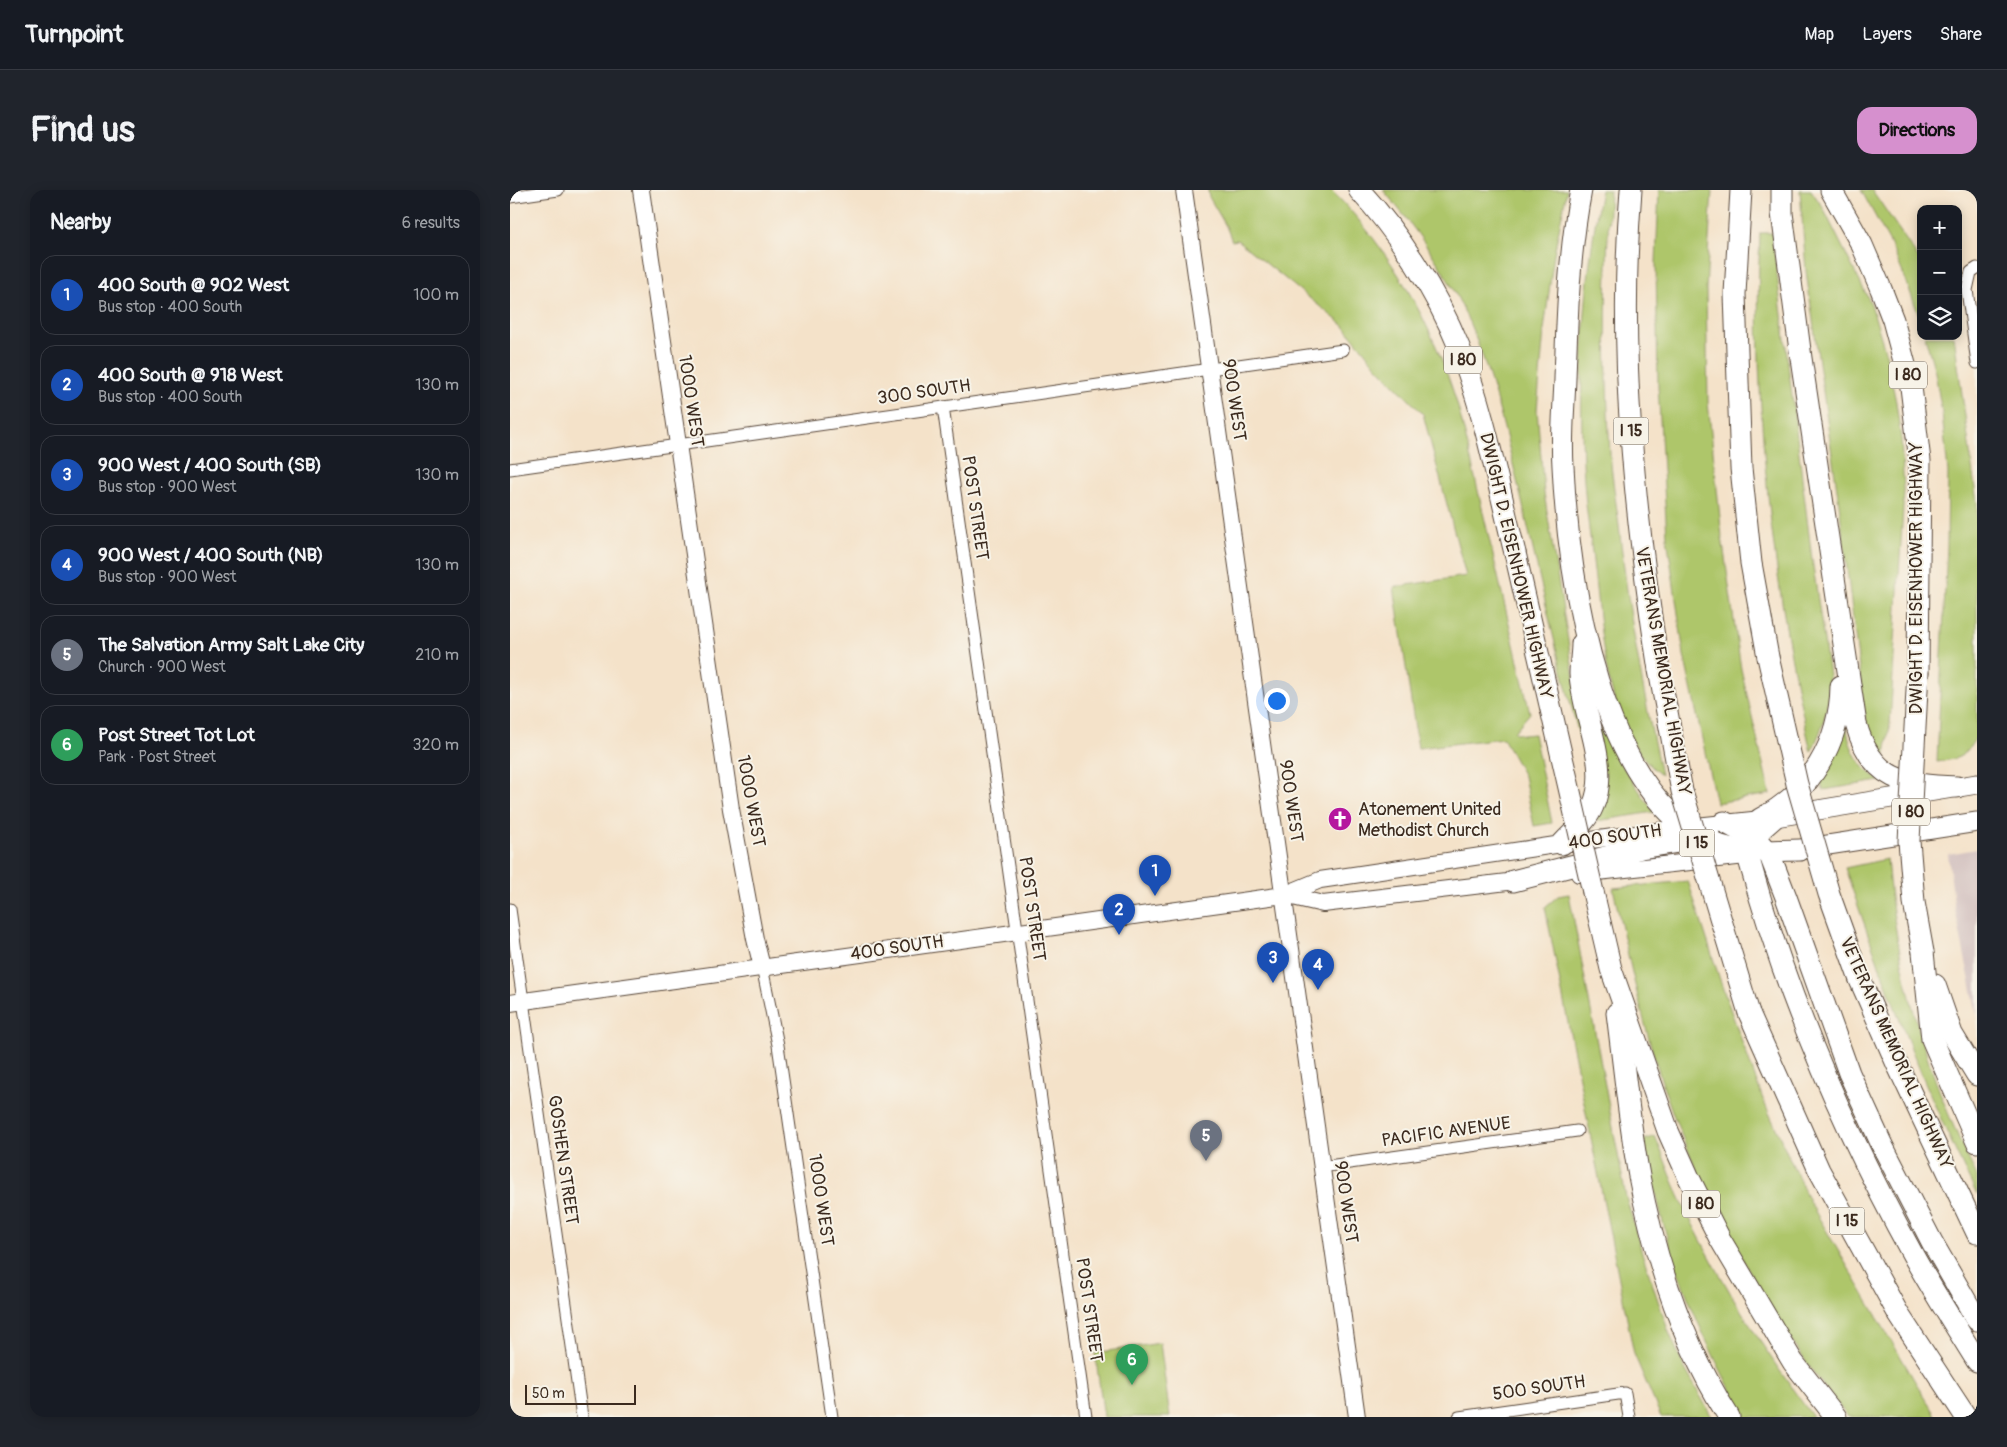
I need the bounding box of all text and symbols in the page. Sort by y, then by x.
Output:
text: Turnpoint [25,20,123,49]
text: Map [1805,23,1834,46]
text: Layers [1862,23,1912,46]
text: Share [1940,23,1982,46]
button: Directions [1857,107,1977,154]
text: Find us [30,108,135,152]
map controls [1917,205,1962,340]
button: + [1917,205,1962,250]
text: Nearby [50,209,111,236]
text: 6 results [402,213,460,233]
button: − [1917,250,1962,295]
text: 400 South @ 902 West [98,273,289,297]
text: 1 [64,285,70,305]
text: 100 m [413,285,459,305]
button: layers [1917,295,1962,340]
text: Bus stop · 400 South [98,297,242,317]
road number: I 80 [1444,346,1482,374]
street label: 1000 WEST [673,353,709,449]
street label: 900 WEST [1217,357,1251,443]
road number: I 80 [1889,362,1927,388]
text: 400 South @ 918 West [98,363,283,387]
street label: 300 SOUTH [876,374,972,410]
text: 2 [63,375,71,395]
text: 130 m [415,375,459,395]
text: Bus stop · 400 South [98,387,242,407]
road number: I 15 [1614,418,1648,445]
street label: DWIGHT D. EISENHOWER HIGHWAY [1474,431,1558,702]
street label: DWIGHT D. EISENHOWER HIGHWAY [1905,441,1928,714]
text: 900 West / 400 South (SB) [98,453,322,477]
street label: POST STREET [956,454,994,562]
text: 3 [63,465,71,485]
text: 130 m [415,465,459,485]
text: Bus stop · 900 West [98,477,236,497]
text: 900 West / 400 South (NB) [98,543,324,567]
street label: VETERANS MEMORIAL HIGHWAY [1630,545,1696,798]
text: 4 [62,555,72,575]
text: 130 m [415,555,459,575]
text: Bus stop · 900 West [98,567,236,587]
text: The Salvation Army Salt Lake City [98,633,364,657]
text: 5 [63,645,71,665]
text: 210 m [415,645,459,665]
text: Church · 900 West [98,657,226,677]
your location [1264,688,1290,714]
text: Post Street Tot Lot [98,723,255,747]
text: 6 [62,735,72,755]
text: 320 m [413,735,459,755]
text: Park · Post Street [98,747,216,767]
street label: 1000 WEST [732,753,770,849]
street label: 900 WEST [1274,758,1308,844]
place label: Atonement United Methodist Church [1358,798,1501,842]
road number: I 80 [1892,798,1930,826]
church icon: Atonement United Methodist Church [1327,806,1353,832]
street label: 400 SOUTH [1567,819,1663,855]
road number: I 15 [1680,830,1714,856]
street label: POST STREET [1013,855,1051,963]
pin: 1 [1139,855,1171,896]
pin: 2 [1103,894,1135,935]
street label: 400 SOUTH [849,930,945,966]
street label: VETERANS MEMORIAL HIGHWAY [1834,933,1958,1173]
pin: 3 [1257,942,1289,983]
pin: 4 [1302,949,1334,990]
street label: GOSHEN STREET [543,1094,583,1226]
street label: PACIFIC AVENUE [1380,1112,1512,1152]
pin: 5 [1190,1120,1222,1161]
street label: 1000 WEST [803,1152,839,1248]
street label: 900 WEST [1329,1159,1363,1245]
road number: I 80 [1682,1191,1720,1218]
road number: I 15 [1830,1208,1864,1234]
street label: POST STREET [1070,1256,1108,1364]
pin: 6 [1116,1344,1148,1385]
street label: 500 SOUTH [1491,1370,1587,1406]
scale bar [525,1382,636,1405]
text: 50 m [532,1385,565,1402]

